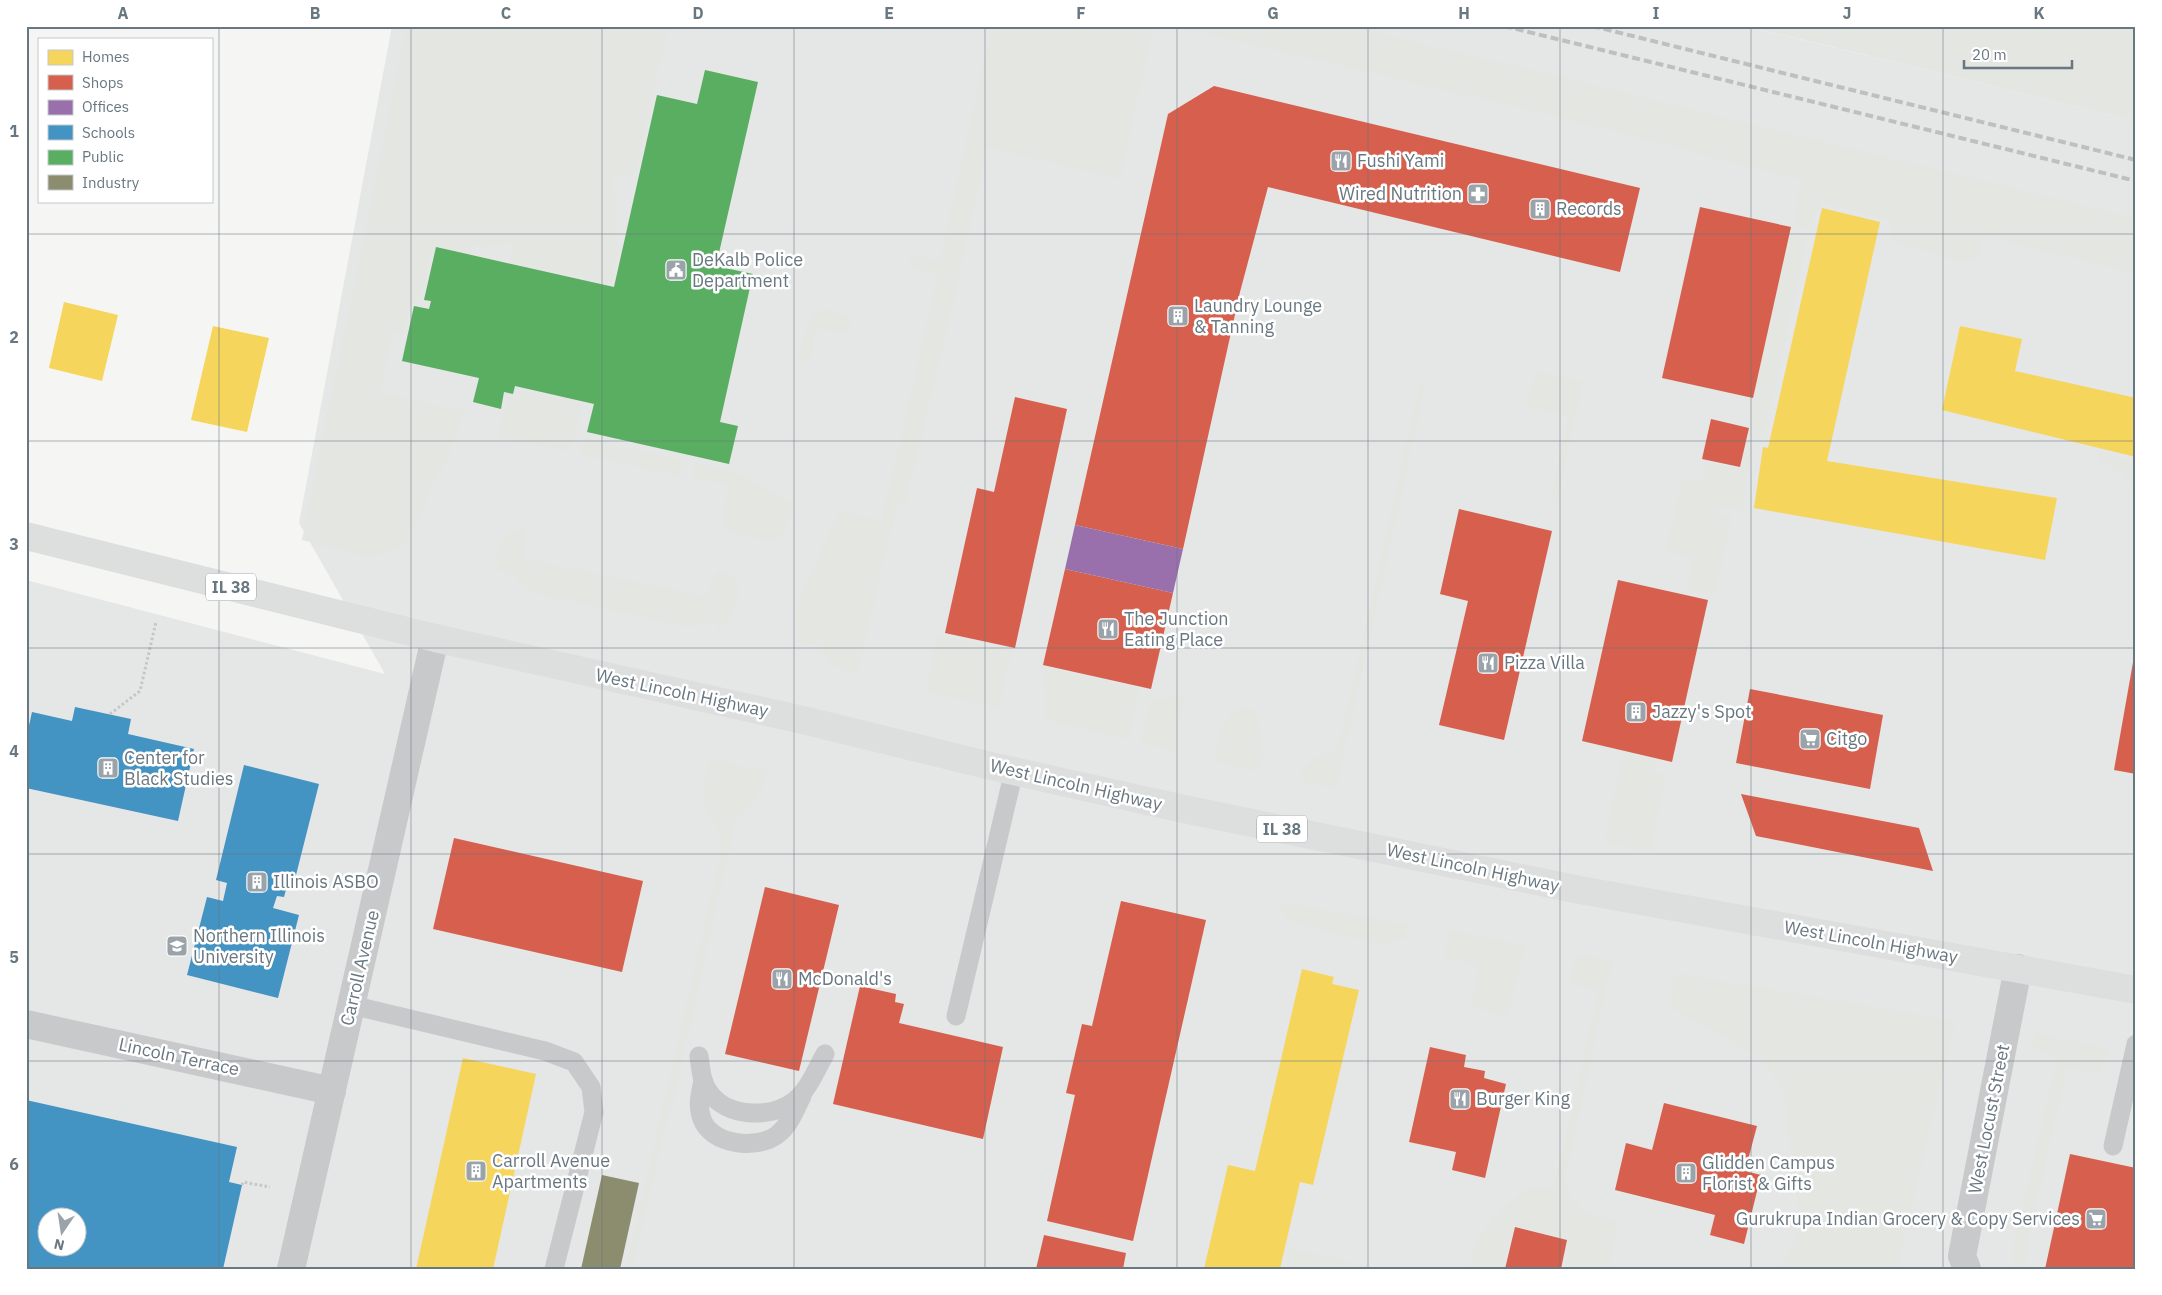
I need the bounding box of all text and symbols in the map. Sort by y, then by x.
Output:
text: A [118,3,129,23]
text: B [310,3,321,23]
text: C [501,3,511,23]
text: D [692,3,704,23]
text: E [884,3,894,23]
text: F [1076,3,1086,23]
text: G [1267,3,1279,23]
text: H [1458,3,1470,23]
text: I [1653,3,1660,23]
text: J [1843,3,1851,23]
text: K [2033,3,2045,23]
legend [38,38,212,202]
scale bar [1964,38,2072,70]
text: 20 m [1972,45,2007,64]
text: Homes [82,47,130,66]
text: Shops [82,73,124,92]
text: Offices [82,97,129,116]
text: 1 [9,121,19,141]
text: Schools [82,123,135,142]
text: Public [82,147,124,166]
restaurant icon: Fushi Yami [1329,149,1353,173]
place label: Fushi Yami [1357,149,1444,172]
text: Industry [82,173,140,192]
place label: Wired Nutrition [1339,182,1462,205]
pharmacy icon: Wired Nutrition [1466,182,1490,206]
building icon: Records [1528,197,1552,221]
place label: Records [1556,197,1622,220]
place label: DeKalb Police Department [692,248,803,292]
public building icon: DeKalb Police Department [664,258,688,282]
place label: Laundry Lounge & Tanning [1194,294,1322,338]
building icon: Laundry Lounge & Tanning [1166,304,1190,328]
text: 2 [9,327,19,347]
text: 3 [9,534,19,554]
road number: IL 38 [206,574,256,600]
place label: The Junction Eating Place [1124,607,1228,651]
restaurant icon: The Junction Eating Place [1096,617,1120,641]
restaurant icon: Pizza Villa [1476,651,1500,675]
place label: Pizza Villa [1504,651,1585,674]
street label: West Lincoln Highway [594,663,771,722]
building icon: Jazzy's Spot [1624,700,1648,724]
place label: Jazzy's Spot [1652,700,1752,723]
supermarket icon: Citgo [1798,727,1822,751]
place label: Citgo [1826,727,1867,750]
text: 4 [9,741,19,761]
place label: Center for Black Studies [124,746,234,790]
street label: West Lincoln Highway [988,754,1164,816]
building icon: Center for Black Studies [96,756,120,780]
road number: IL 38 [1257,816,1307,842]
street label: West Lincoln Highway [1385,838,1562,897]
building icon: Illinois ASBO [245,870,269,894]
place label: Illinois ASBO [273,870,379,893]
street label: Carroll Avenue [335,908,384,1028]
street label: West Lincoln Highway [1782,915,1960,968]
place label: Northern Illinois University [193,924,325,968]
school or university icon: Northern Illinois University [165,934,189,958]
text: 5 [9,947,19,967]
restaurant icon: McDonald's [770,967,794,991]
place label: McDonald's [798,967,892,990]
street label: Lincoln Terrace [117,1033,242,1081]
street label: West Locust Street [1963,1042,2014,1196]
restaurant icon: Burger King [1448,1087,1472,1111]
place label: Burger King [1476,1087,1570,1110]
place label: Carroll Avenue Apartments [492,1149,610,1193]
place label: Glidden Campus Florist & Gifts [1702,1151,1835,1195]
text: 6 [9,1154,19,1174]
building icon: Carroll Avenue Apartments [464,1159,488,1183]
building icon: Glidden Campus Florist & Gifts [1674,1161,1698,1185]
place label: Gurukrupa Indian Grocery & Copy Services [1736,1207,2080,1230]
supermarket icon: Gurukrupa Indian Grocery & Copy Services [2084,1207,2108,1231]
north arrow [38,1208,88,1258]
text: N [52,1235,66,1255]

